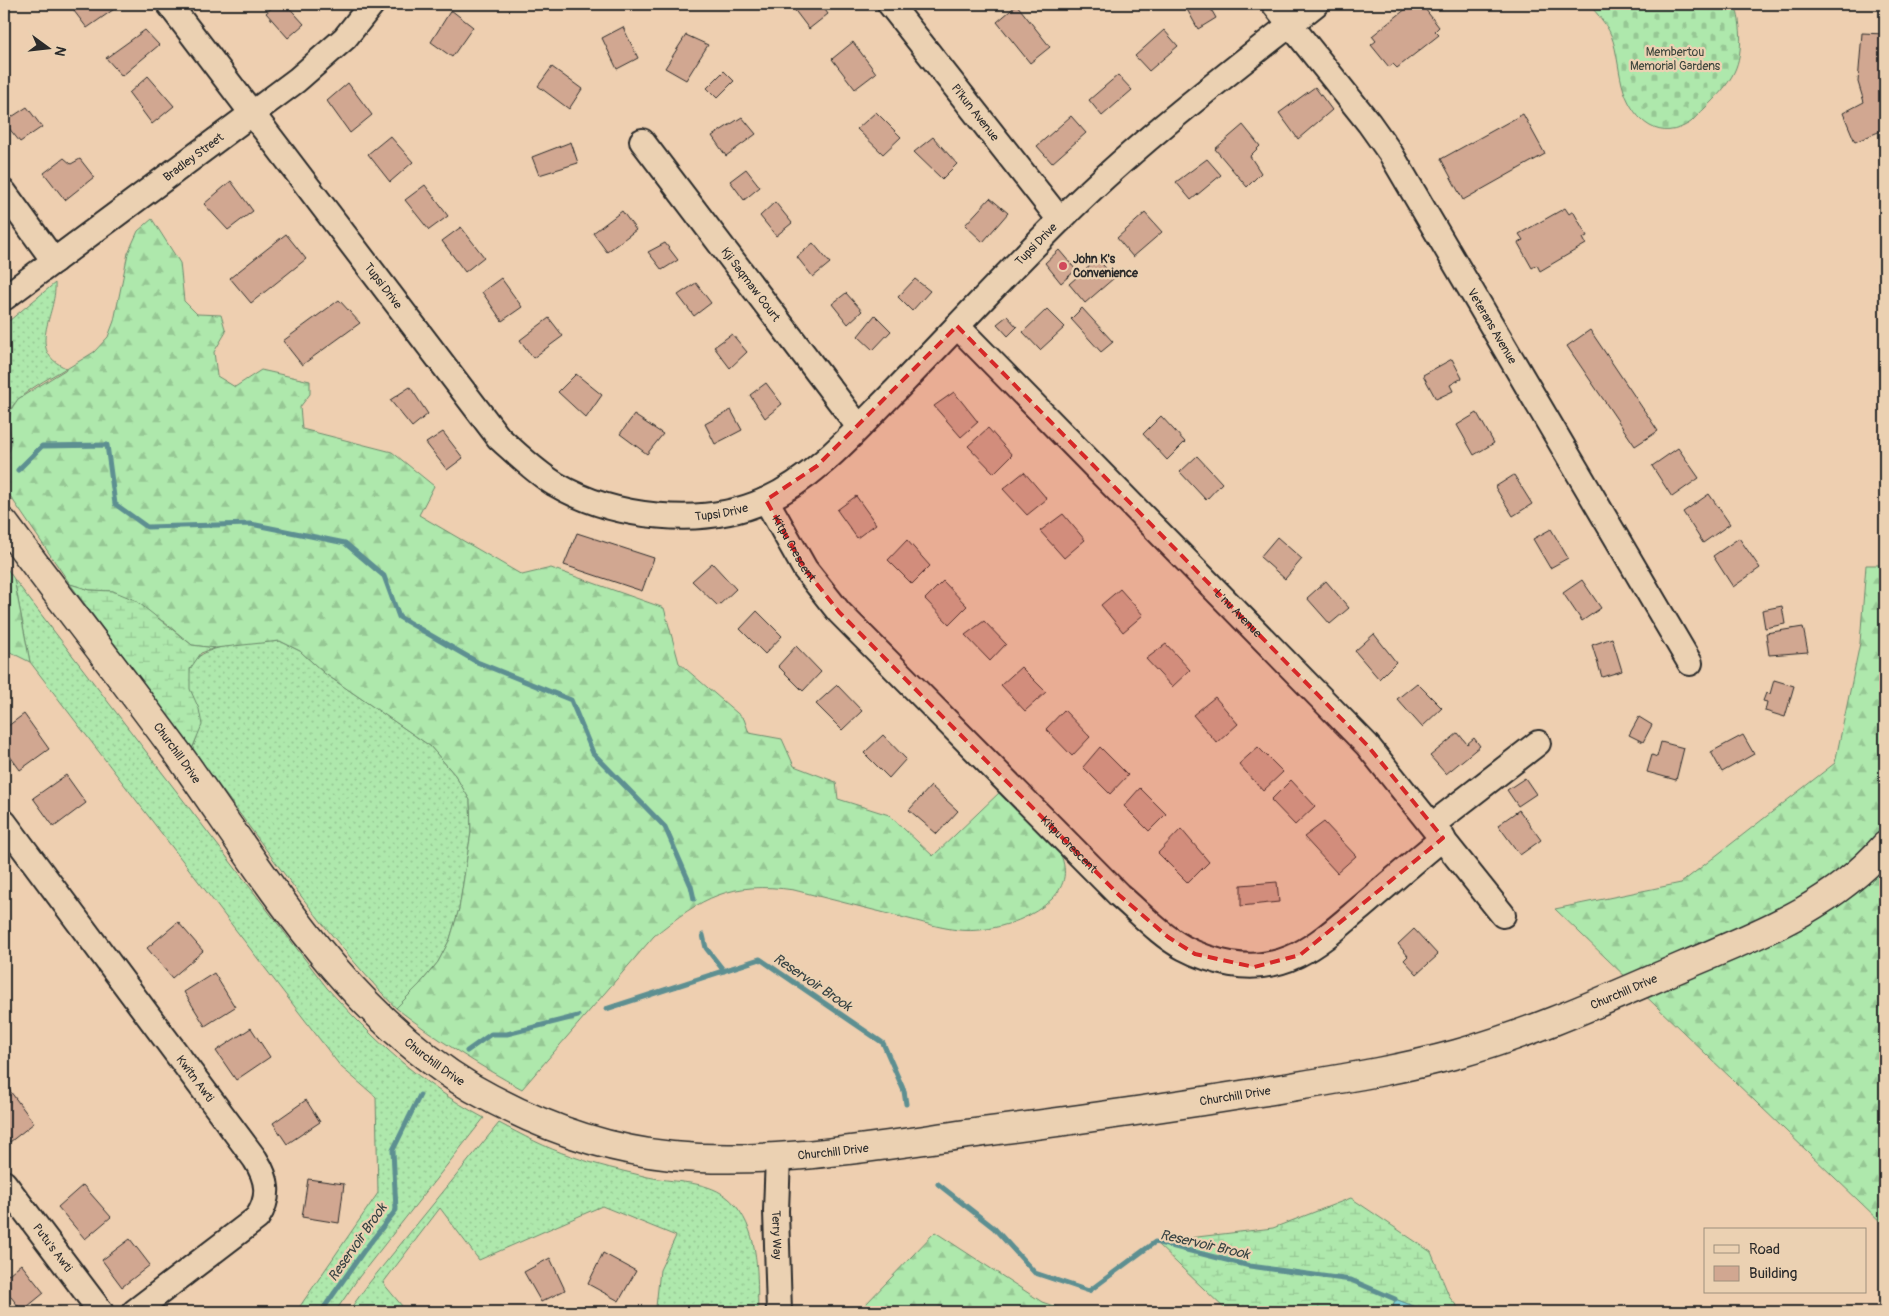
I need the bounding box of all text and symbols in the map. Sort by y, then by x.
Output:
north arrow [22,22,72,72]
text: N [51,44,70,58]
park label: Membertou Memorial Gardens [1630,45,1721,74]
street label: Pi'kun Avenue [948,81,1002,144]
street label: Bradley Street [160,130,227,185]
street label: Tupsi Drive [1012,220,1061,269]
street label: Kji Saqmaw Court [718,245,783,325]
place label: John K's Convenience [1073,252,1139,281]
street label: Tupsi Drive [361,260,405,312]
marker: John K's Convenience [1057,260,1069,272]
street label: Veterans Avenue [1464,286,1520,367]
street label: Tupsi Drive [694,500,750,524]
street label: Kitpu Crescent [768,513,819,585]
street label: L'nu Avenue [1211,586,1265,641]
street label: Churchill Drive [150,720,204,787]
street label: Kitpu Crescent [1037,813,1100,877]
water label: Reservoir Brook [770,950,856,1016]
street label: Churchill Drive [1588,971,1660,1013]
street label: Churchill Drive [401,1035,467,1090]
street label: Kwitn Awti [173,1053,217,1105]
street label: Churchill Drive [1199,1083,1272,1109]
street label: Churchill Drive [797,1141,870,1164]
water label: Reservoir Brook [324,1199,391,1284]
street label: Terry Way [768,1210,784,1260]
street label: Putu's Awti [29,1221,75,1275]
water label: Reservoir Brook [1159,1226,1252,1263]
legend [1704,1228,1866,1294]
text: Road [1749,1240,1780,1259]
text: Building [1749,1264,1797,1283]

